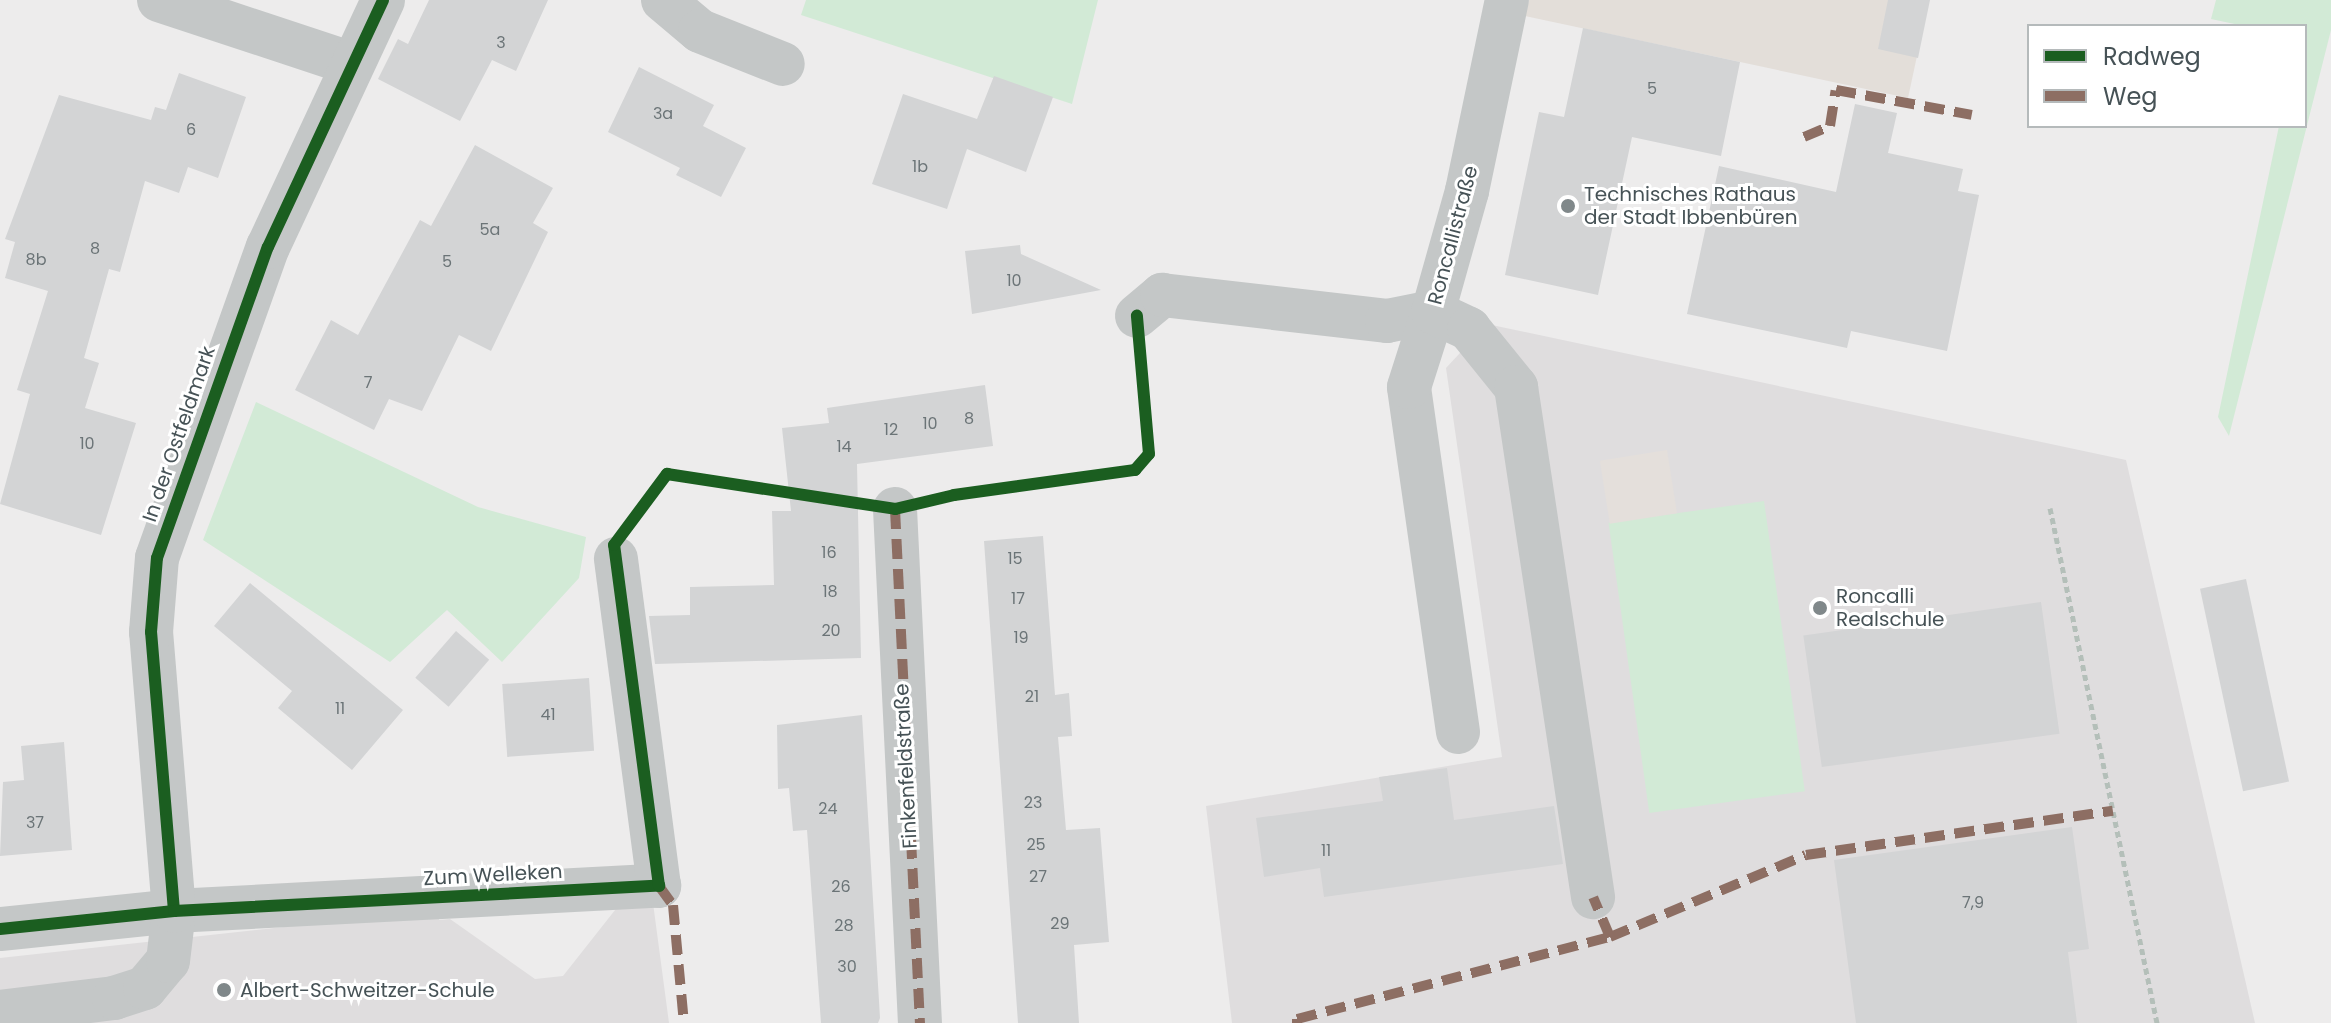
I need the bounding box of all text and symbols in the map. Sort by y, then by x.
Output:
legend [2027,24,2307,128]
house number: 3 [496,33,506,53]
text: Radweg [2103,40,2201,73]
house number: 5 [1647,79,1657,99]
text: Weg [2103,80,2158,113]
house number: 3a [653,104,673,124]
house number: 6 [186,120,196,140]
house number: 1b [912,157,928,177]
street label: Roncallistraße [1423,163,1483,307]
place label: Technisches Rathaus der Stadt Ibbenbüren [1584,182,1798,229]
marker: Technisches Rathaus der Stadt Ibbenbüren [1559,197,1577,215]
house number: 5a [480,220,500,240]
house number: 8 [90,239,100,259]
house number: 8b [26,250,46,270]
house number: 5 [442,252,452,272]
house number: 10 [1006,271,1022,291]
street label: In der Ostfeldmark [138,343,220,525]
house number: 7 [364,373,372,393]
house number: 8 [964,409,974,429]
house number: 10 [922,414,938,434]
house number: 12 [884,420,898,440]
house number: 10 [79,434,95,454]
house number: 14 [836,437,852,457]
house number: 16 [821,543,837,563]
house number: 15 [1007,549,1023,569]
house number: 18 [822,582,838,602]
place label: Roncalli Realschule [1836,584,1944,631]
house number: 17 [1011,589,1025,609]
marker: Roncalli Realschule [1811,599,1829,617]
house number: 20 [821,621,841,641]
house number: 19 [1013,628,1029,648]
street label: Finkenfeldstraße [890,683,922,849]
house number: 21 [1025,687,1039,707]
house number: 11 [335,699,345,719]
house number: 41 [540,705,556,725]
house number: 23 [1024,793,1042,813]
house number: 24 [818,799,838,819]
house number: 37 [26,813,44,833]
house number: 25 [1026,835,1046,855]
house number: 11 [1321,841,1331,861]
street label: Zum Welleken [423,859,563,891]
house number: 27 [1029,867,1047,887]
house number: 26 [831,877,851,897]
house number: 7,9 [1962,893,1984,913]
house number: 29 [1050,914,1070,934]
house number: 28 [834,916,854,936]
house number: 30 [837,957,857,977]
place label: Albert-Schweitzer-Schule [240,978,495,1002]
marker: Albert-Schweitzer-Schule [215,981,233,999]

